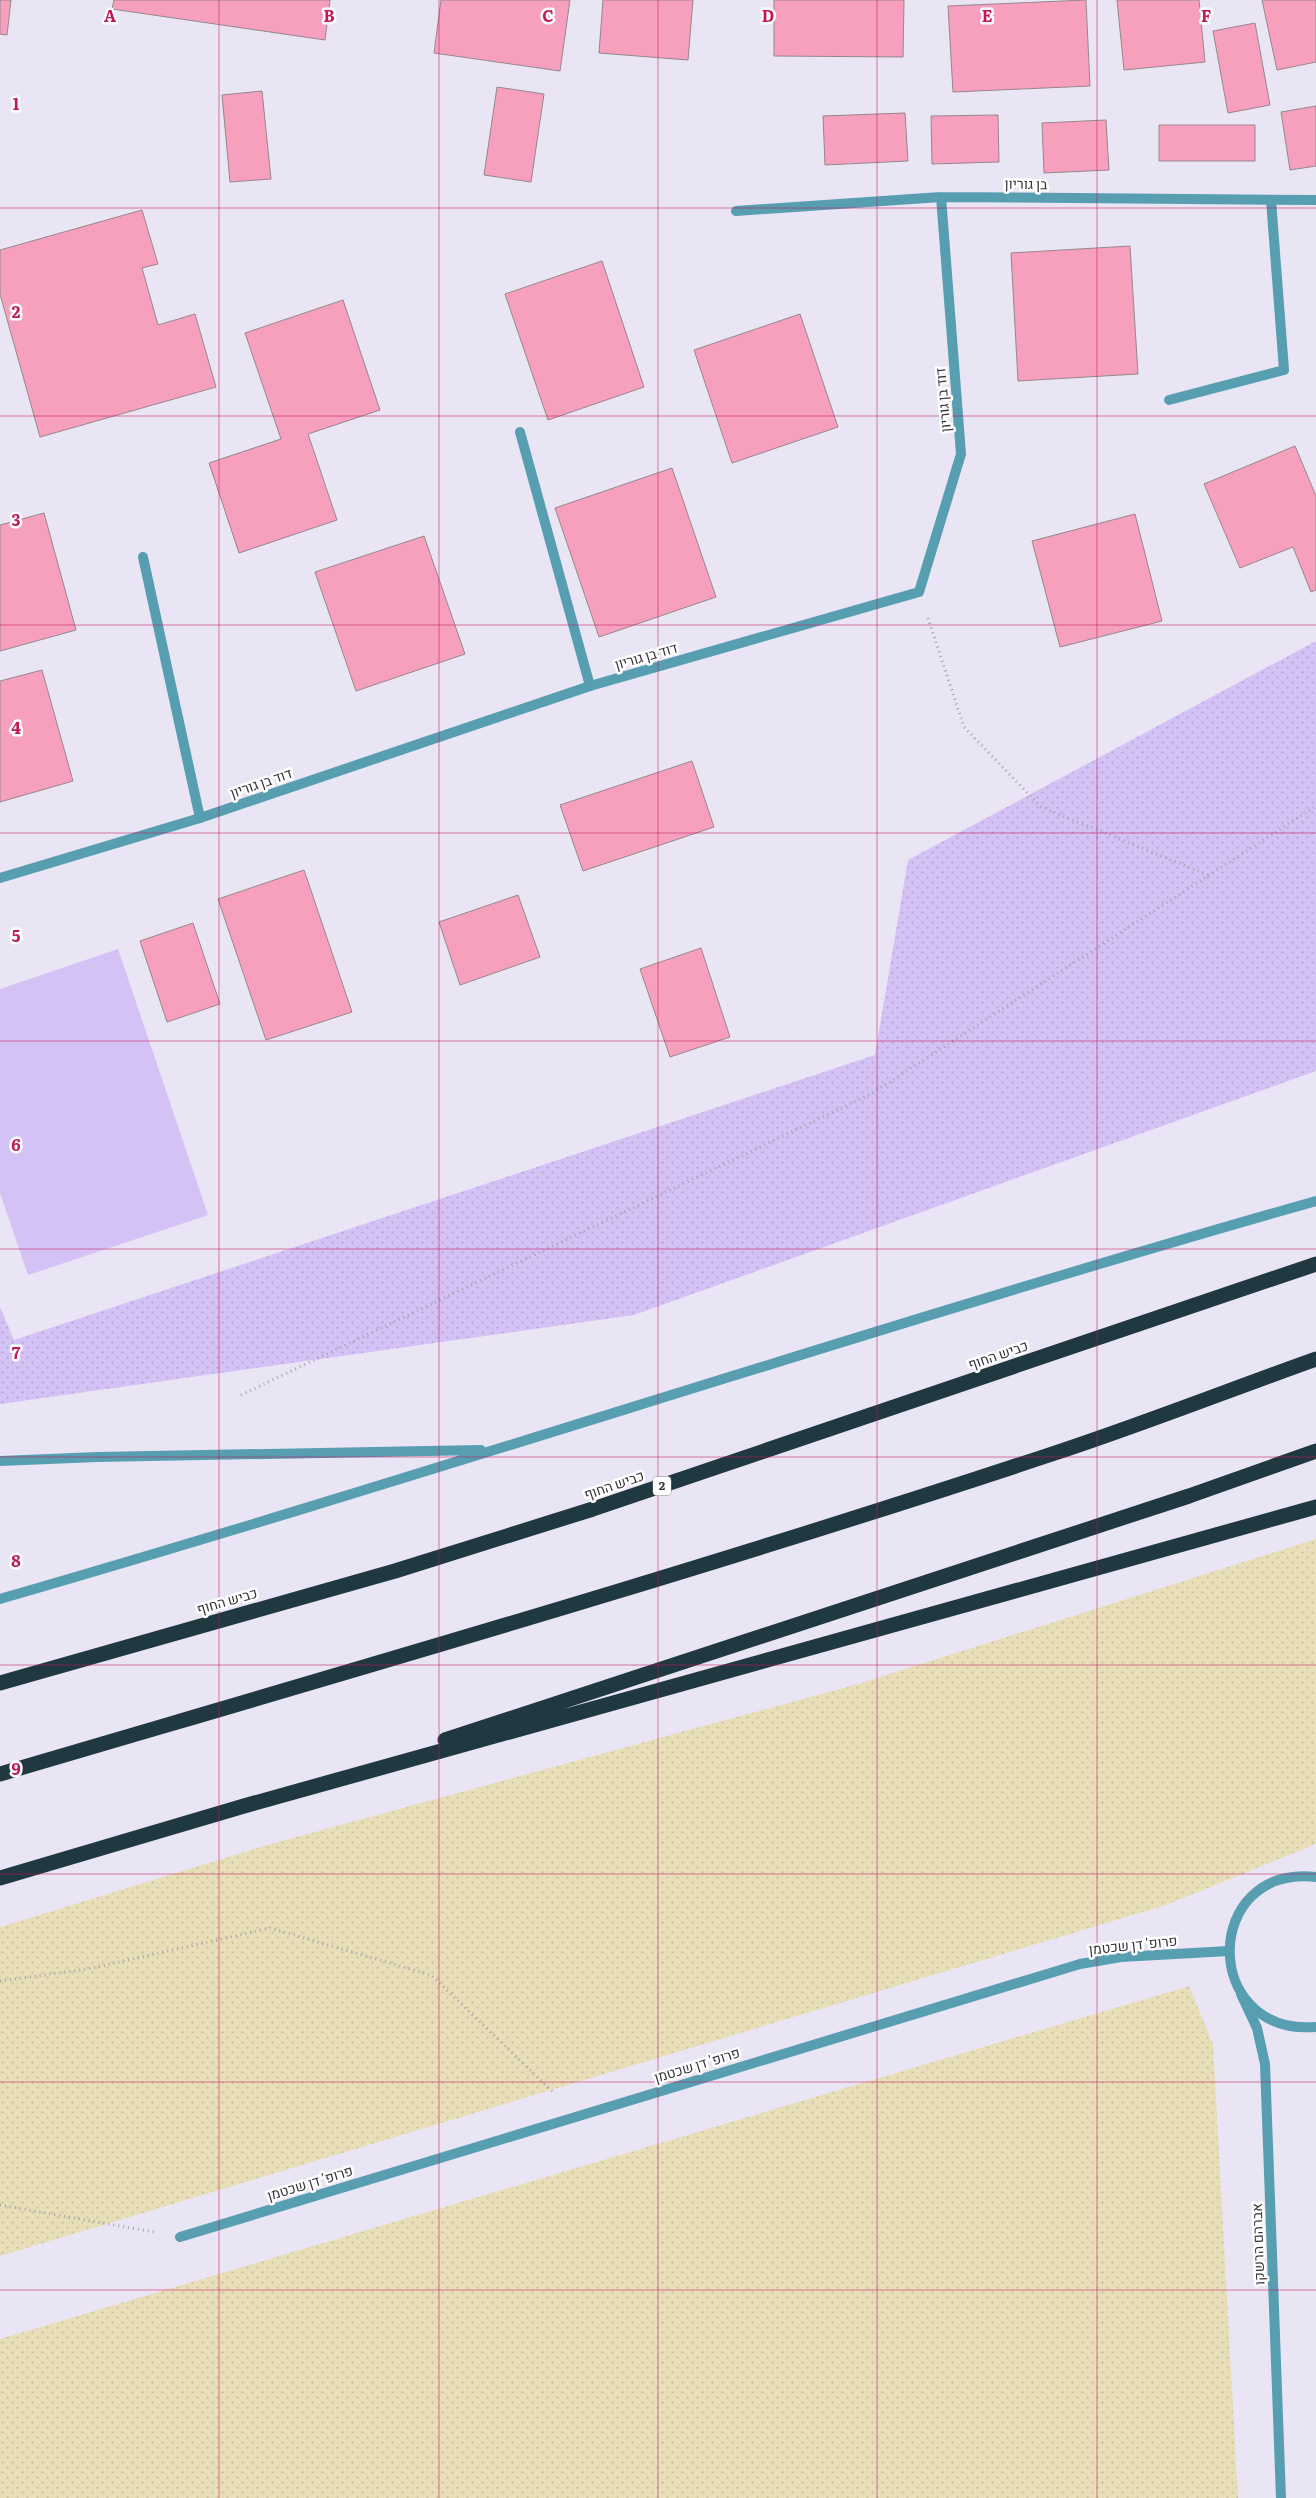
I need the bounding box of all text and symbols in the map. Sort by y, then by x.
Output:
text: A [104,3,116,27]
text: B [323,3,335,27]
text: C [542,3,554,27]
text: D [762,3,774,27]
text: E [982,3,993,27]
text: F [1201,3,1211,27]
text: 1 [13,91,20,115]
street label: בן גוריון [1004,173,1048,193]
text: 2 [12,299,21,323]
street label: דוד בן גוריון [929,367,955,433]
text: 3 [12,507,21,531]
street label: דוד בן גוריון [612,637,679,674]
text: 4 [11,715,21,739]
street label: דוד בן גוריון [227,762,294,802]
text: 5 [12,923,21,947]
text: 6 [11,1132,21,1156]
street label: כביש החוף [965,1334,1030,1374]
text: 7 [12,1340,21,1364]
street label: כביש החוף [581,1464,646,1504]
road number: 2 [653,1476,671,1495]
text: 8 [11,1548,21,1572]
street label: כביש החוף [194,1582,259,1618]
text: 9 [11,1756,21,1780]
street label: פרופ' דן שכטמן [1088,1929,1178,1959]
street label: פרופ' דן שכטמן [651,2041,742,2087]
street label: פרופ' דן שכטמן [264,2159,355,2205]
street label: אברהם הרשקו [1246,2203,1268,2285]

